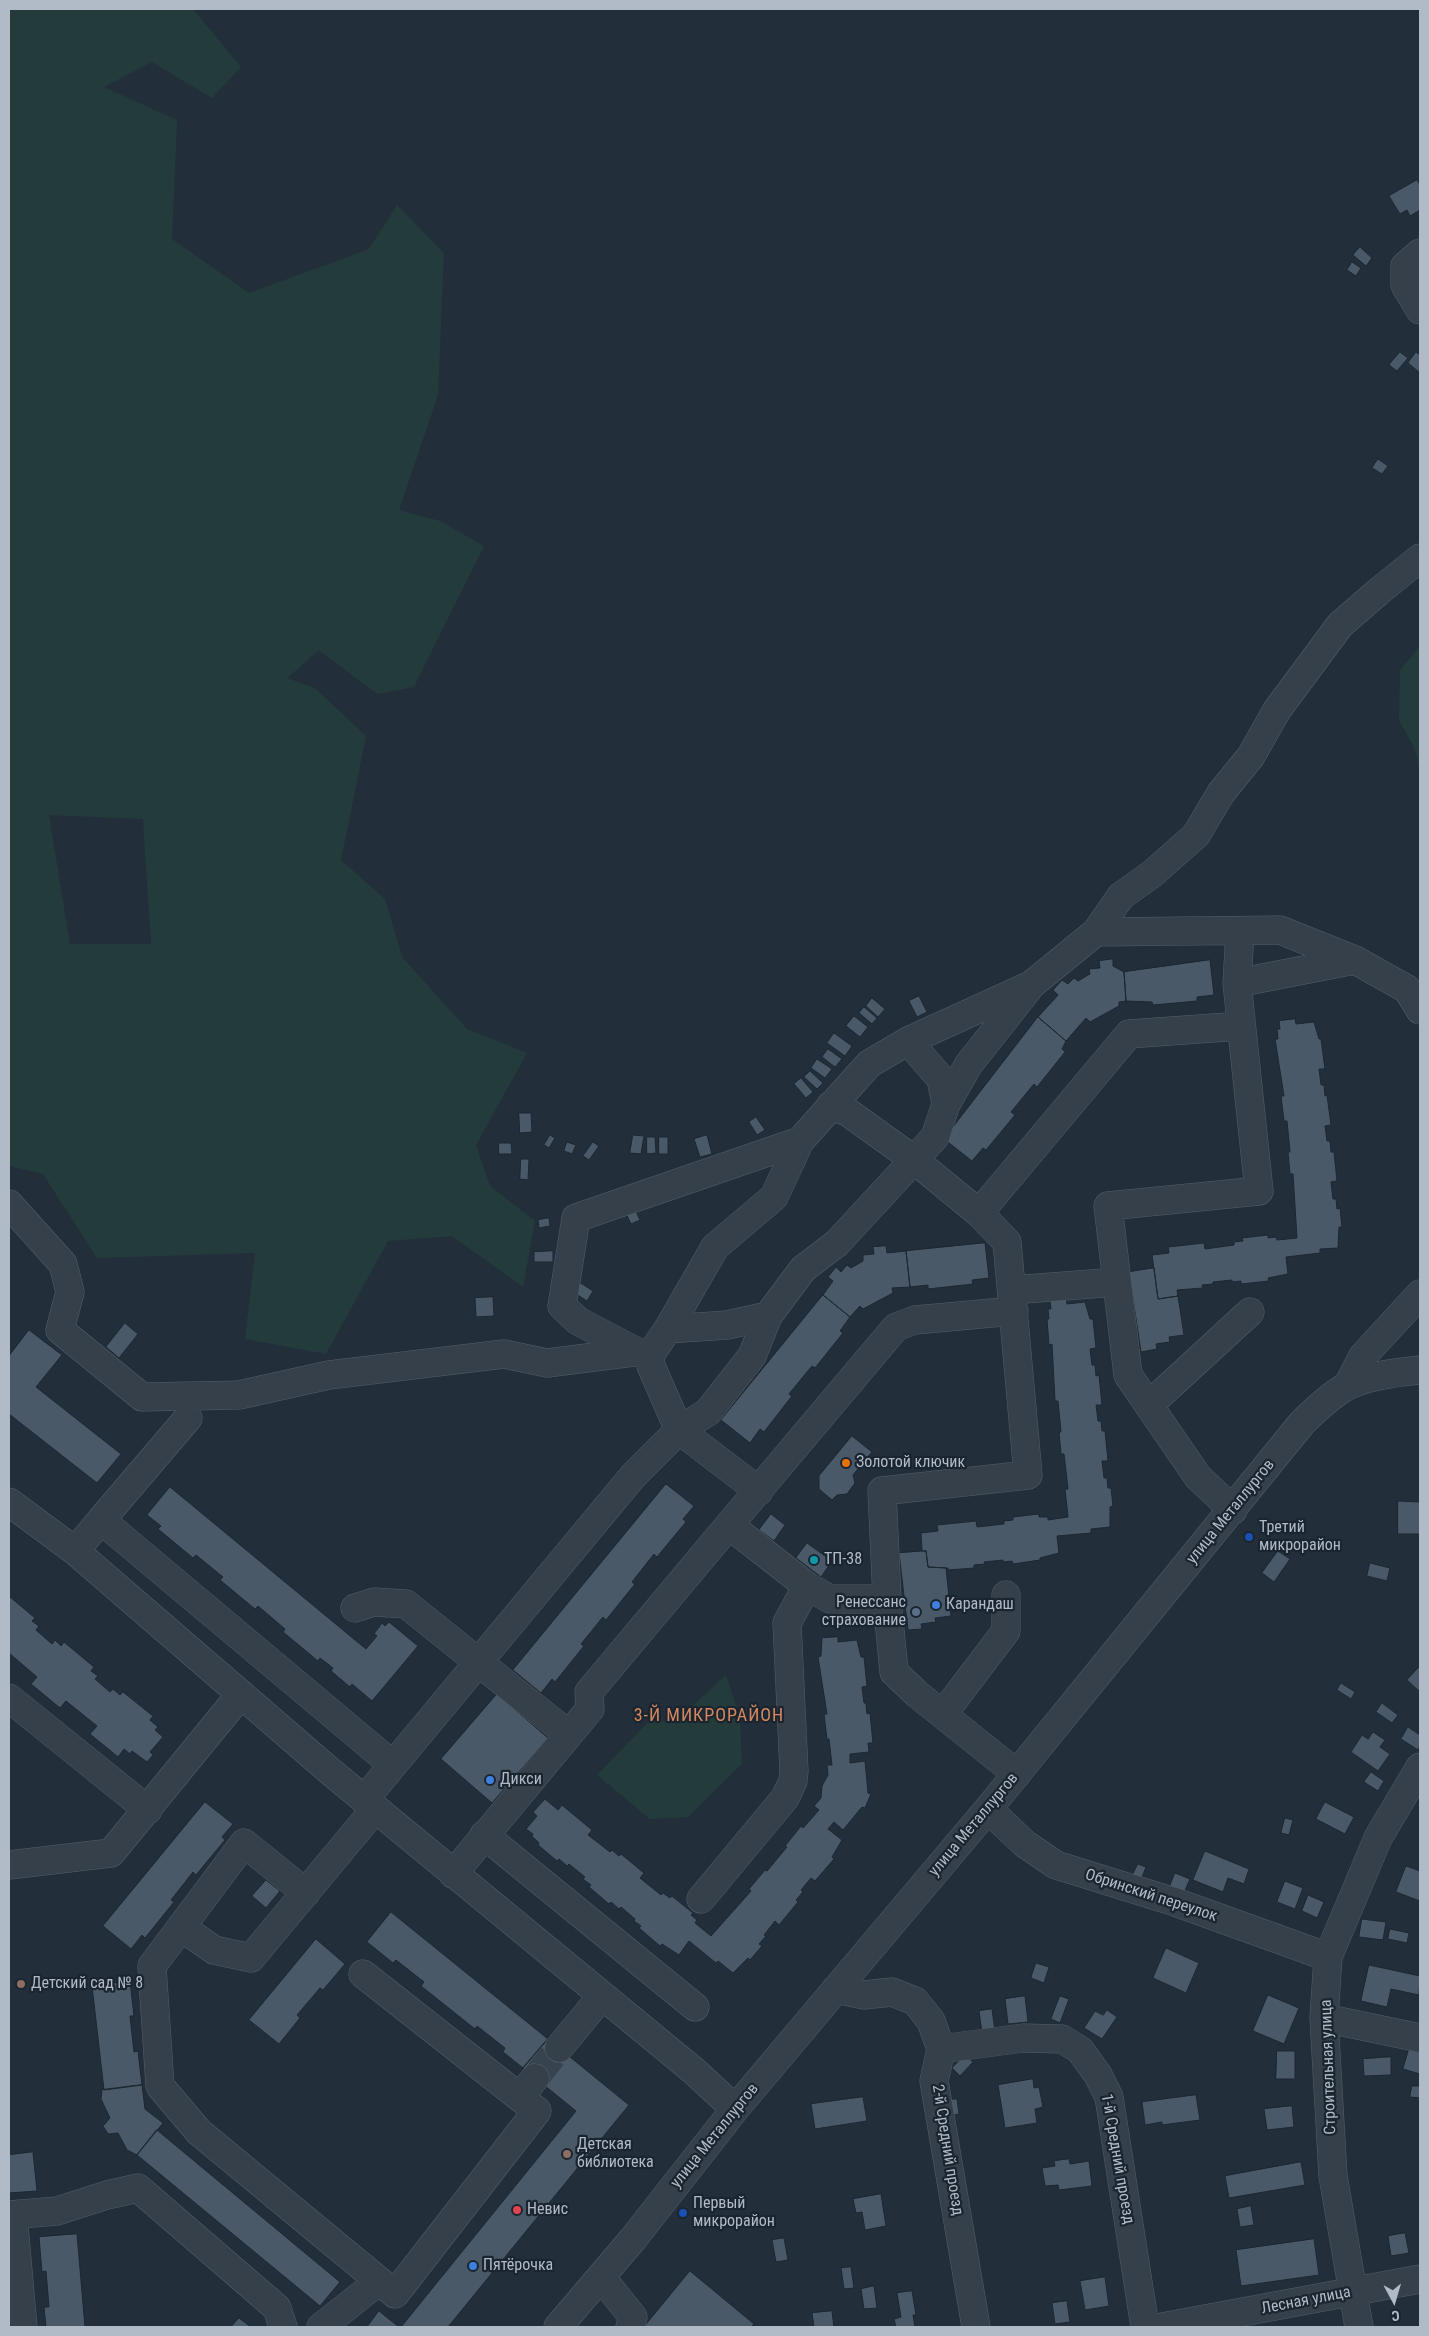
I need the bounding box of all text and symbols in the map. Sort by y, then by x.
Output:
place label: Золотой ключик [856,1453,965,1473]
street label: улица Металлургов [1183,1456,1279,1568]
marker: Золотой ключик [840,1457,852,1469]
place label: Третий микрорайон [1259,1518,1341,1556]
marker: Третий микрорайон [1243,1531,1255,1543]
place label: ТП-38 [824,1550,862,1570]
marker: ТП-38 [808,1554,820,1566]
place label: Ренессанс страхование [822,1593,906,1631]
place label: Карандаш [946,1595,1014,1615]
marker: Карандаш [930,1599,942,1611]
marker: Ренессанс страхование [910,1606,922,1618]
district label: 3-Й МИКРОРАЙОН [632,1705,786,1727]
street label: улица Металлургов [925,1769,1023,1881]
place label: Дикси [500,1770,542,1790]
marker: Дикси [484,1774,496,1786]
street label: Обринский переулок [1083,1866,1219,1926]
place label: Детский сад № 8 [31,1974,143,1994]
marker: Детский сад № 8 [15,1978,27,1990]
street label: Строительная улица [1317,1999,1341,2135]
street label: улица Металлургов [667,2080,763,2192]
street label: 2-й Средний проезд [927,2083,967,2217]
street label: 1-й Средний проезд [1096,2092,1138,2226]
place label: Детская библиотека [577,2135,654,2173]
marker: Детская библиотека [561,2148,573,2160]
place label: Первый микрорайон [693,2194,775,2232]
place label: Невис [527,2200,568,2220]
marker: Невис [511,2204,523,2216]
marker: Первый микрорайон [677,2207,689,2219]
place label: Пятёрочка [483,2256,553,2276]
marker: Пятёрочка [467,2260,479,2272]
north arrow [1369,2276,1419,2326]
street label: Лесная улица [1260,2283,1352,2319]
text: С [1391,2308,1400,2324]

